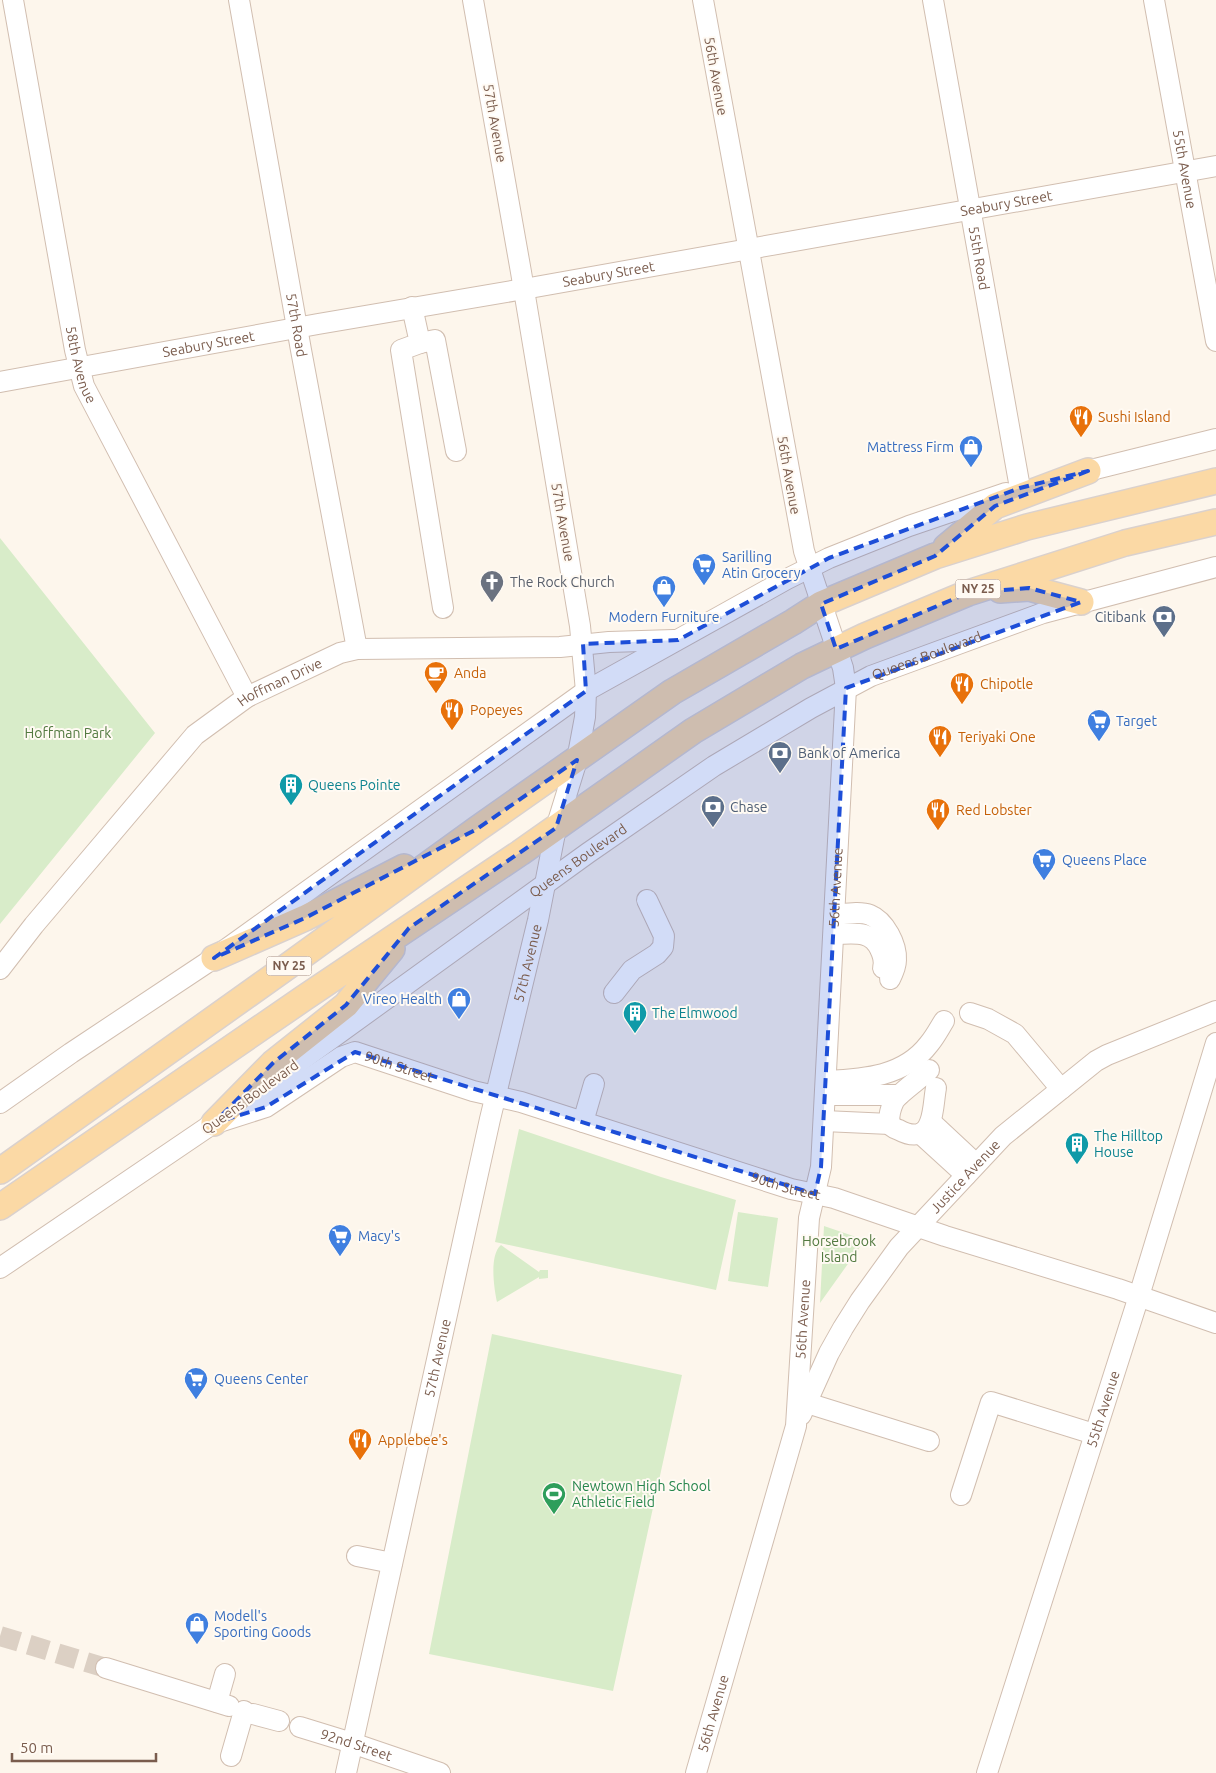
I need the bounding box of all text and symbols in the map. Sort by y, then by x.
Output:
street label: 56th Avenue [701,35,731,117]
street label: 57th Avenue [480,82,510,164]
street label: 55th Avenue [1170,129,1200,210]
street label: Seabury Street [959,187,1054,219]
street label: 55th Road [965,225,993,291]
street label: Seabury Street [561,258,656,290]
street label: 57th Road [283,292,310,358]
street label: 58th Avenue [63,325,100,406]
street label: Seabury Street [161,328,256,360]
restaurant icon: Sushi Island [1068,404,1094,438]
place label: Sushi Island [1098,409,1171,425]
street label: 56th Avenue [774,434,804,516]
shop icon: Mattress Firm [958,434,984,468]
place label: Mattress Firm [867,439,954,455]
street label: 57th Avenue [548,481,578,563]
place label: Sarilling Atin Grocery [722,549,801,581]
supermarket icon: Sarilling Atin Grocery [691,552,717,586]
church icon: The Rock Church [479,569,505,603]
place label: The Rock Church [510,574,615,590]
shop icon: Modern Furniture [651,574,677,608]
road number: NY 25 [956,580,1000,598]
bank icon: Citibank [1151,604,1177,638]
place label: Modern Furniture [608,609,720,625]
place label: Citibank [1095,609,1146,625]
street label: Queens Boulevard [870,628,984,683]
street label: Hoffman Drive [234,655,325,709]
cafe icon: Anda [423,660,449,694]
place label: Anda [454,665,486,681]
restaurant icon: Chipotle [949,671,975,705]
place label: Chipotle [980,676,1033,692]
restaurant icon: Popeyes [439,697,465,731]
place label: Popeyes [470,702,523,718]
supermarket icon: Target [1086,708,1112,742]
place label: Target [1116,713,1158,729]
restaurant icon: Teriyaki One [927,724,953,758]
park label: Hoffman Park [25,725,111,741]
place label: Teriyaki One [958,729,1036,745]
bank icon: Bank of America [767,740,793,774]
place label: Bank of America [798,745,900,761]
building icon: Queens Pointe [278,772,304,806]
place label: Queens Pointe [308,777,401,793]
bank icon: Chase [700,794,726,828]
restaurant icon: Red Lobster [925,797,951,831]
place label: Chase [730,799,768,815]
place label: Red Lobster [956,802,1033,818]
street label: Queens Boulevard [526,821,630,901]
street label: 56th Avenue [826,847,846,928]
supermarket icon: Queens Place [1031,847,1057,881]
place label: Queens Place [1062,852,1147,868]
street label: 57th Avenue [510,922,545,1004]
road number: NY 25 [266,956,312,976]
shop icon: Vireo Health [446,986,472,1020]
place label: Vireo Health [363,991,442,1007]
building icon: The Elmwood [622,1000,648,1034]
place label: The Elmwood [652,1005,738,1021]
street label: 90th Street [363,1048,436,1086]
street label: Queens Boulevard [199,1057,301,1137]
place label: The Hilltop House [1094,1128,1163,1160]
building icon: The Hilltop House [1064,1131,1090,1165]
street label: Justice Avenue [927,1136,1003,1216]
street label: 90th Street [749,1169,823,1203]
supermarket icon: Macy's [327,1223,353,1257]
place label: Macy's [358,1228,400,1244]
park label: Horsebrook Island [802,1233,876,1265]
street label: 56th Avenue [792,1279,813,1360]
street label: 57th Avenue [421,1317,454,1399]
supermarket icon: Queens Center [183,1366,209,1400]
street label: 55th Avenue [1083,1369,1123,1449]
place label: Queens Center [214,1371,309,1387]
restaurant icon: Applebee's [347,1427,373,1461]
place label: Applebee's [378,1432,448,1448]
place label: Newtown High School Athletic Field [572,1478,711,1510]
sports icon: Newtown High School Athletic Field [541,1481,567,1515]
place label: Modell's Sporting Goods [214,1608,311,1640]
shop icon: Modell's Sporting Goods [184,1611,210,1645]
street label: 56th Avenue [694,1673,732,1754]
street label: 92nd Street [318,1726,395,1764]
scale bar [12,1730,156,1762]
text: 50 m [20,1739,53,1756]

